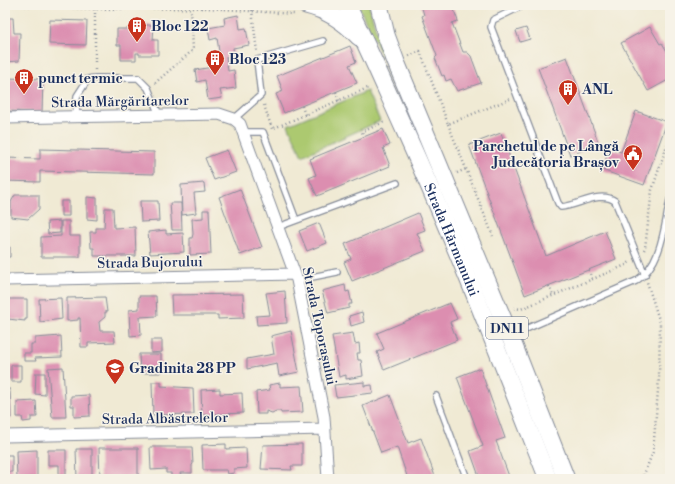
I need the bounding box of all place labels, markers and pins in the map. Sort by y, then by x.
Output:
building icon: Bloc 122 [126,15,148,43]
place label: Bloc 122 [151,18,209,36]
building icon: Bloc 123 [204,48,226,76]
place label: Bloc 123 [229,51,286,69]
building icon: punct termic [13,67,35,95]
place label: punct termic [38,70,123,88]
building icon: ANL [557,78,579,106]
place label: ANL [581,81,613,99]
place label: Parchetul de pe Lângă Judecătoria Brașov [473,138,620,172]
public building icon: Parchetul de pe Lângă Judecătoria Brașov [622,143,644,171]
school or university icon: Gradinita 28 PP [104,357,126,385]
place label: Gradinita 28 PP [129,360,236,378]

